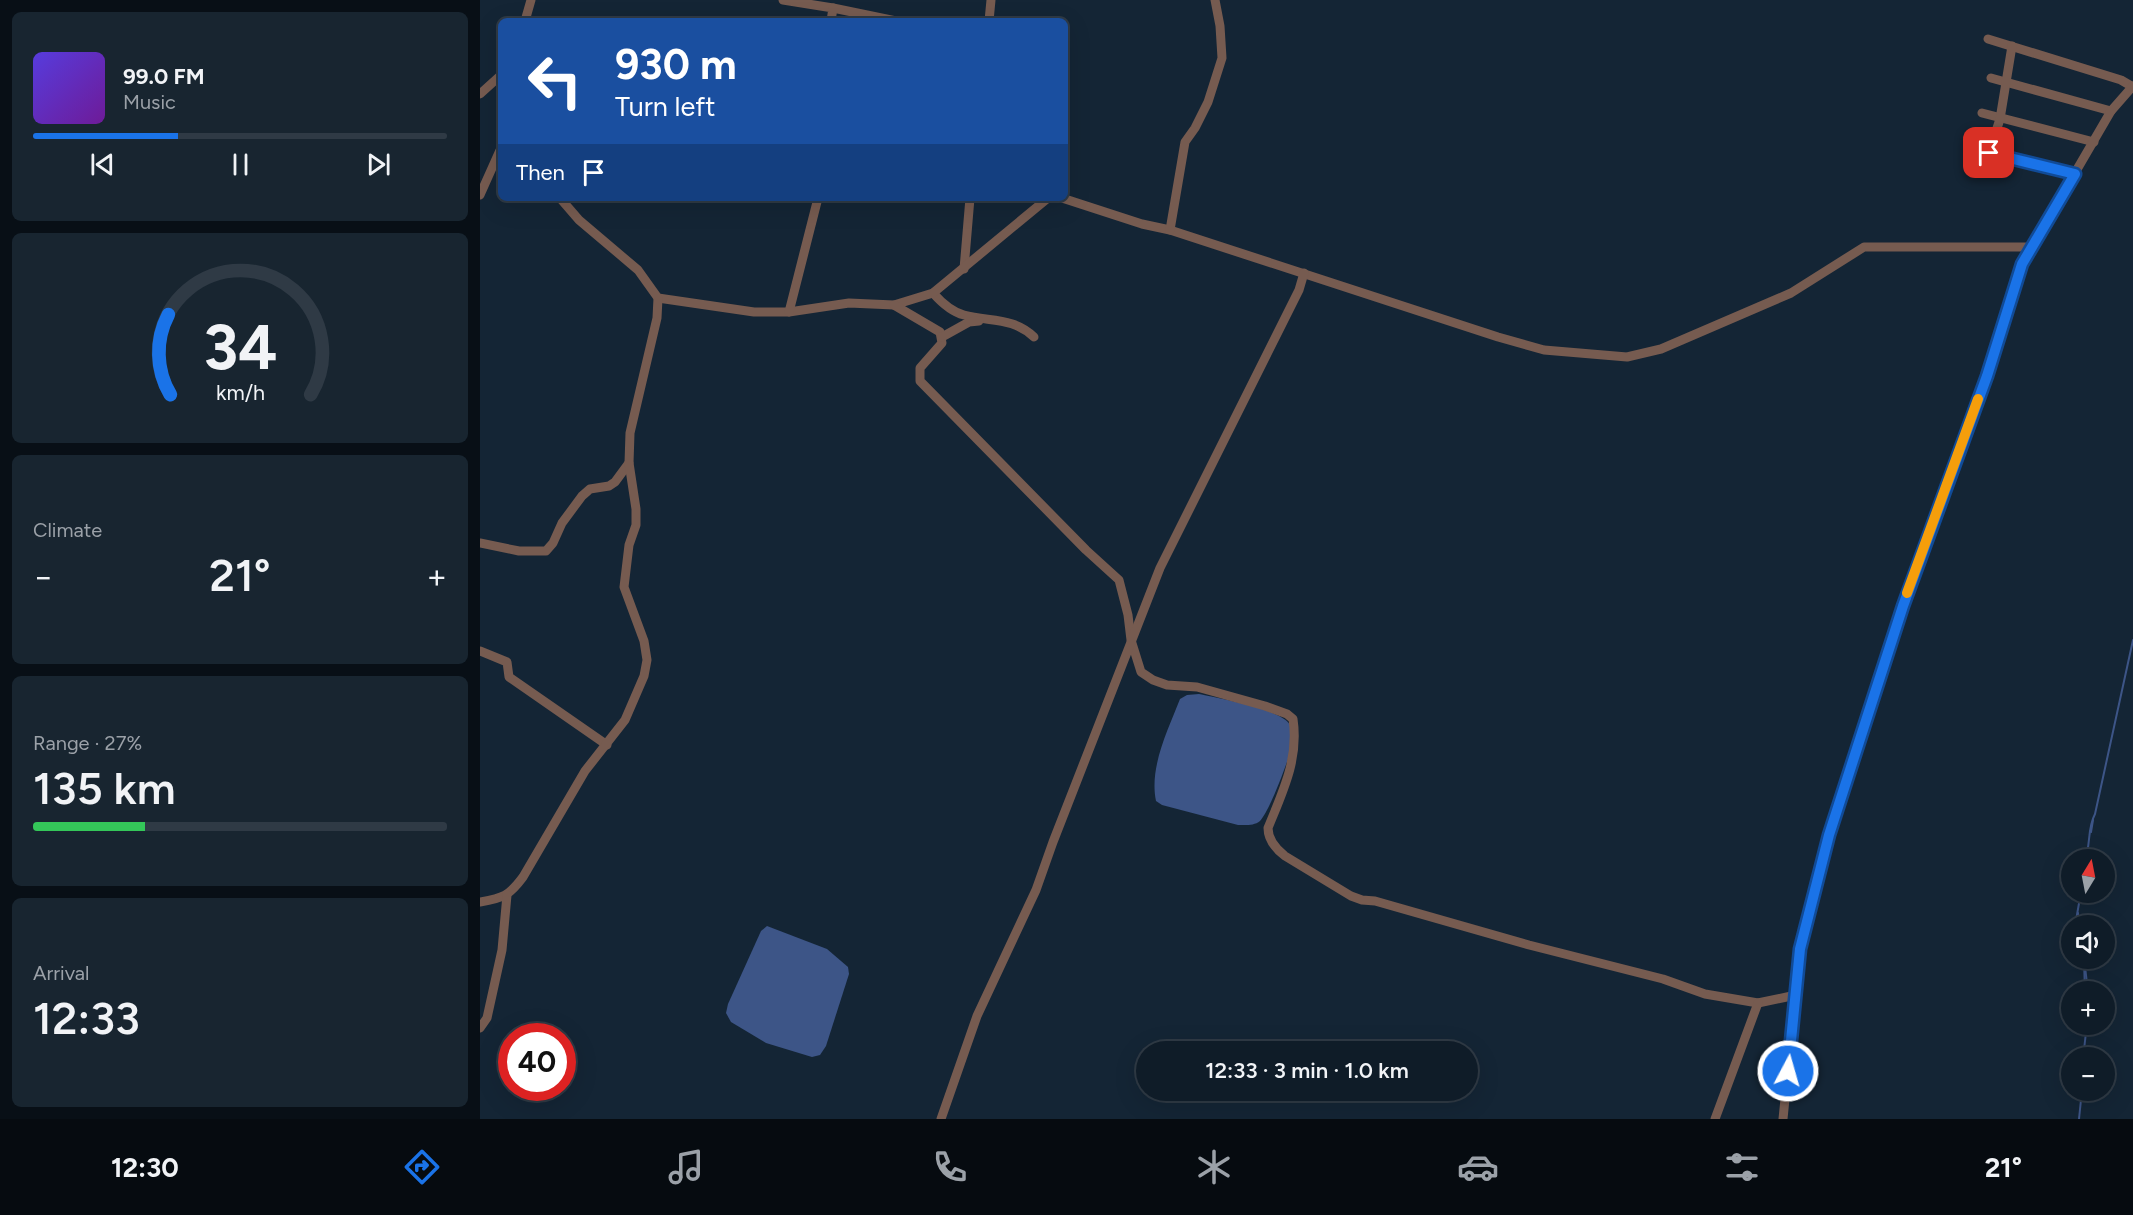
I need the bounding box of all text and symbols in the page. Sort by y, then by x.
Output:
text: 930 m [615,39,737,90]
icon: left [516,42,594,120]
text: 99.0 FM [123,63,205,90]
text: Music [123,90,176,114]
text: Turn left [615,90,715,123]
pin [1963,127,2014,178]
icon: arrive [1972,136,2005,169]
icon: previous [86,148,119,181]
icon: pause [224,148,257,181]
icon: next [362,148,395,181]
icon: arrive [577,156,610,189]
text: Then [516,159,565,186]
text: 34 [203,310,277,385]
text: km/h [216,381,264,406]
text: Climate [33,518,102,542]
text: 21° [209,548,271,602]
text: − [33,557,54,596]
text: + [426,557,447,596]
text: Range · 27% [33,731,142,755]
text: 135 km [33,761,176,815]
north arrow [2061,849,2115,903]
map controls [2061,849,2115,1101]
button: sound [2061,915,2115,969]
text: Arrival [33,961,89,985]
button: + [2061,981,2115,1035]
text: 12:33 [33,991,140,1045]
speed limit sign: 40 [498,1023,576,1101]
position arrow [1756,1039,1820,1103]
button: − [2061,1047,2115,1101]
text: 12:33 · 3 min · 1.0 km [1205,1057,1409,1084]
icon: directions [401,1146,443,1188]
icon: music [665,1146,707,1188]
icon: phone [929,1146,971,1188]
icon: climate [1193,1146,1235,1188]
icon: car [1457,1146,1499,1188]
icon: filters [1721,1146,1763,1188]
text: 12:30 [111,1151,179,1184]
text: 21° [1985,1151,2022,1184]

